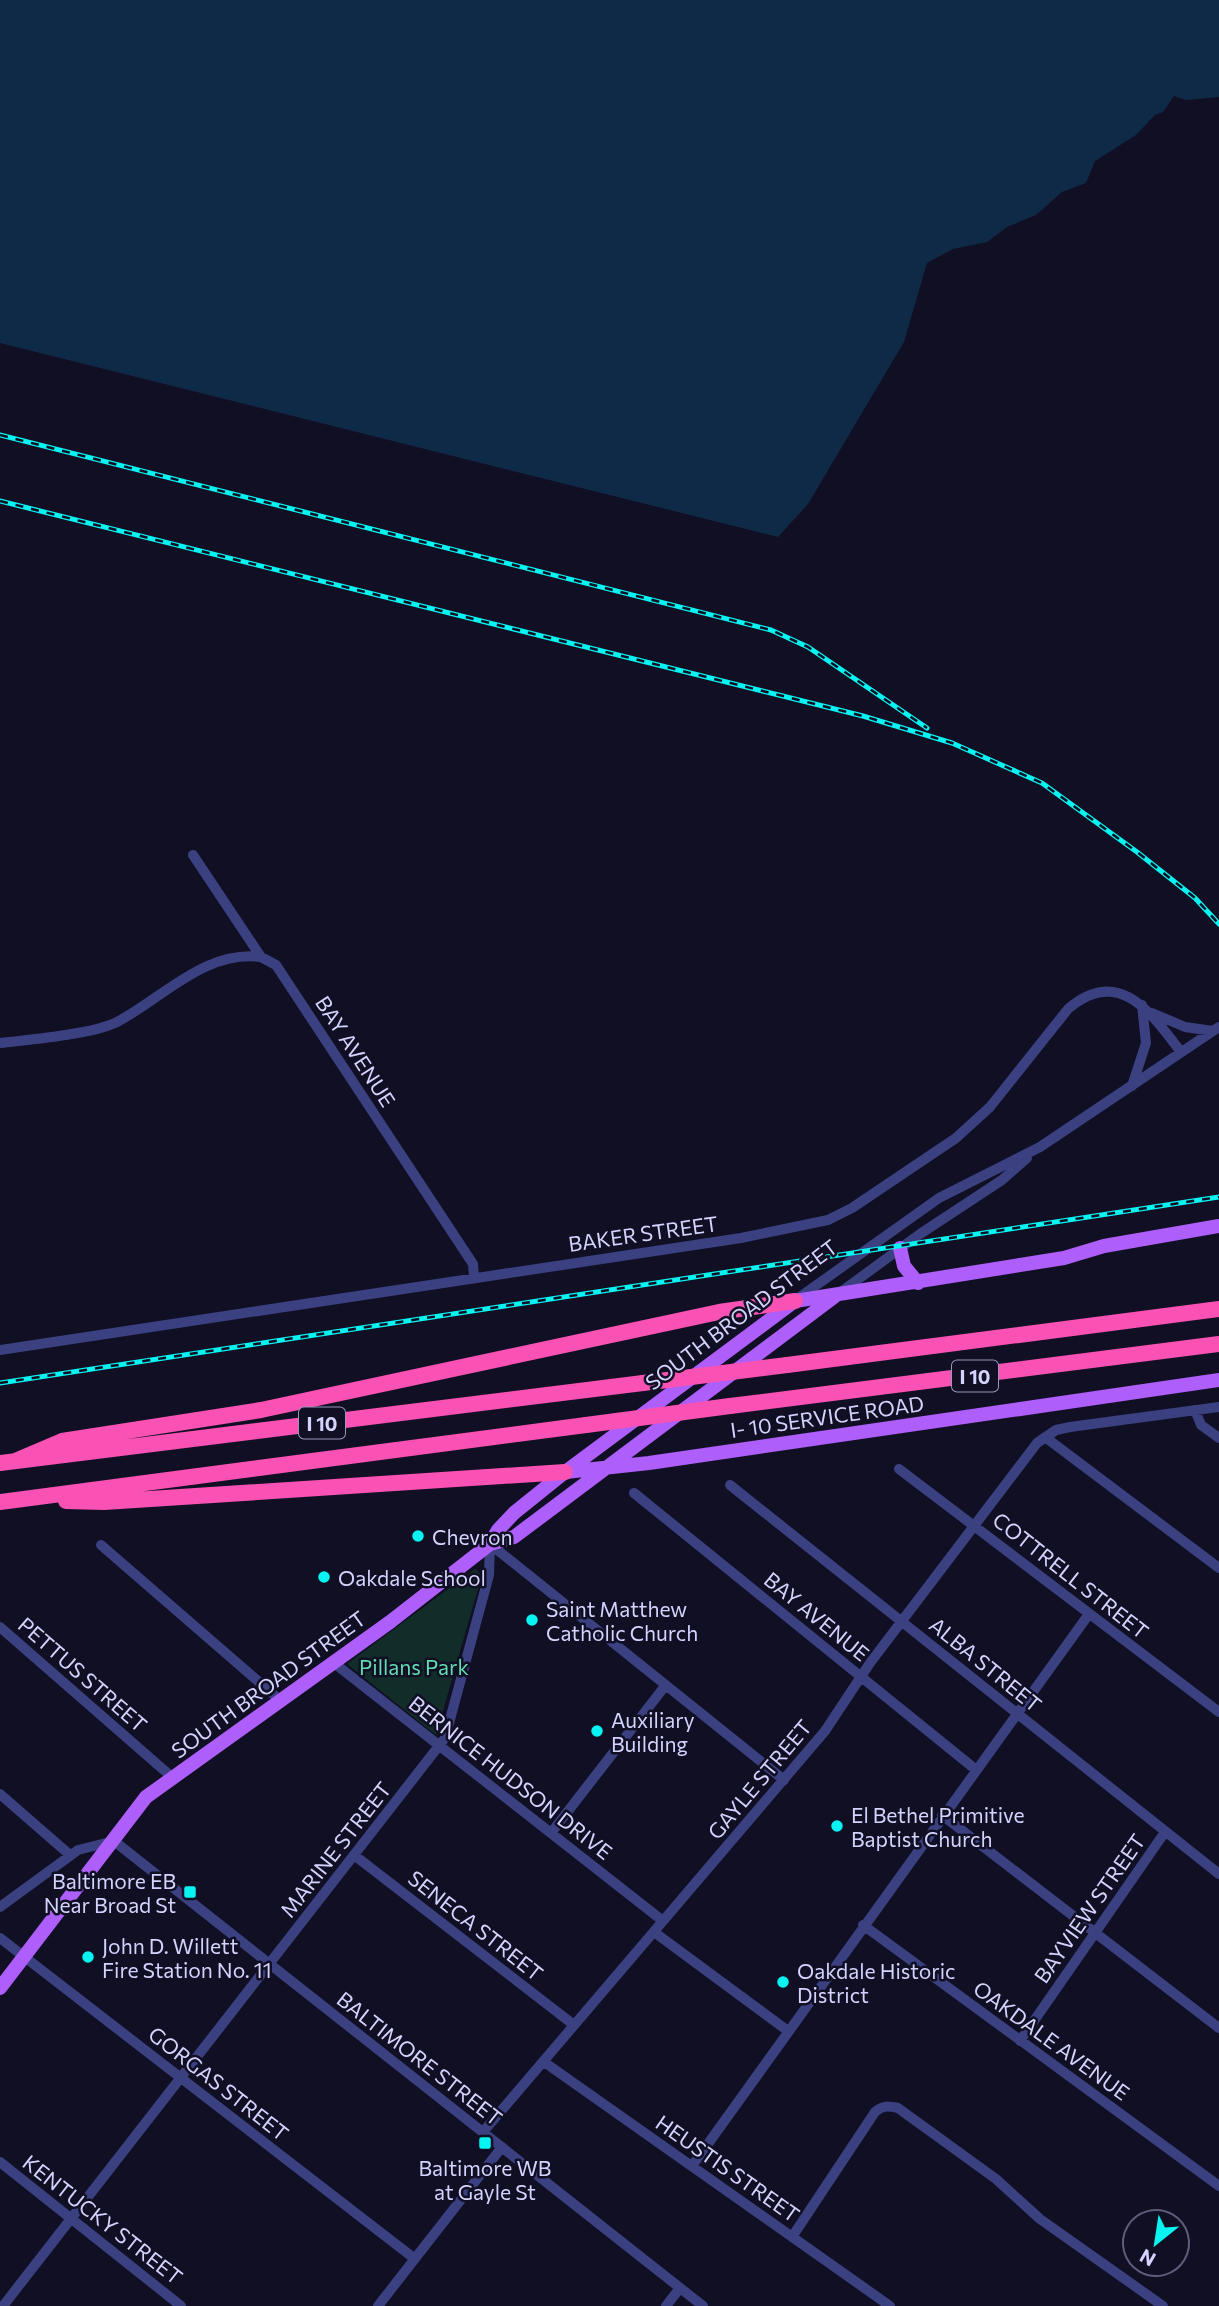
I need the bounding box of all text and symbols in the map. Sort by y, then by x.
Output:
street label: BAY AVENUE [311,991,401,1111]
street label: BAKER STREET [567,1210,719,1256]
street label: SOUTH BROAD STREET [640,1234,842,1394]
road number: I 10 [952,1360,998,1392]
street label: I- 10 SERVICE ROAD [729,1390,925,1442]
road number: I 10 [299,1408,345,1438]
street label: COTTRELL STREET [988,1507,1154,1643]
place label: Chevron [432,1524,513,1549]
marker: Chevron [410,1528,426,1544]
place label: Oakdale School [338,1565,486,1590]
street label: BAY AVENUE [760,1566,874,1666]
marker: Oakdale School [316,1569,332,1585]
place label: Saint Matthew Catholic Church [546,1596,698,1645]
street label: SOUTH BROAD STREET [166,1605,370,1763]
street label: PETTUS STREET [14,1611,152,1737]
street label: ALBA STREET [925,1611,1047,1717]
marker: Saint Matthew Catholic Church [524,1612,540,1628]
park label: Pillans Park [359,1654,469,1679]
street label: BERNICE HUDSON DRIVE [404,1690,618,1864]
place label: Auxiliary Building [611,1707,695,1756]
street label: GAYLE STREET [702,1714,816,1844]
marker: Auxiliary Building [589,1723,605,1739]
street label: MARINE STREET [274,1776,396,1922]
place label: El Bethel Primitive Baptist Church [851,1802,1025,1851]
marker: El Bethel Primitive Baptist Church [829,1818,845,1834]
street label: BAYVIEW STREET [1028,1829,1150,1987]
street label: SENECA STREET [404,1865,548,1985]
place label: Baltimore EB Near Broad St [44,1868,176,1917]
marker: Baltimore EB Near Broad St [182,1884,198,1900]
place label: John D. Willett Fire Station No. 11 [102,1933,272,1982]
marker: John D. Willett Fire Station No. 11 [80,1949,96,1965]
place label: Oakdale Historic District [797,1958,955,2007]
marker: Oakdale Historic District [775,1974,791,1990]
street label: OAKDALE AVENUE [969,1975,1135,2105]
street label: BALTIMORE STREET [332,1986,508,2130]
street label: GORGAS STREET [144,2021,294,2145]
street label: HEUSTIS STREET [652,2109,804,2227]
marker: Baltimore WB at Gayle St [477,2135,493,2151]
street label: KENTUCKY STREET [18,2149,188,2289]
place label: Baltimore WB at Gayle St [419,2155,551,2204]
north arrow [1121,2208,1191,2278]
text: N [1135,2245,1159,2272]

